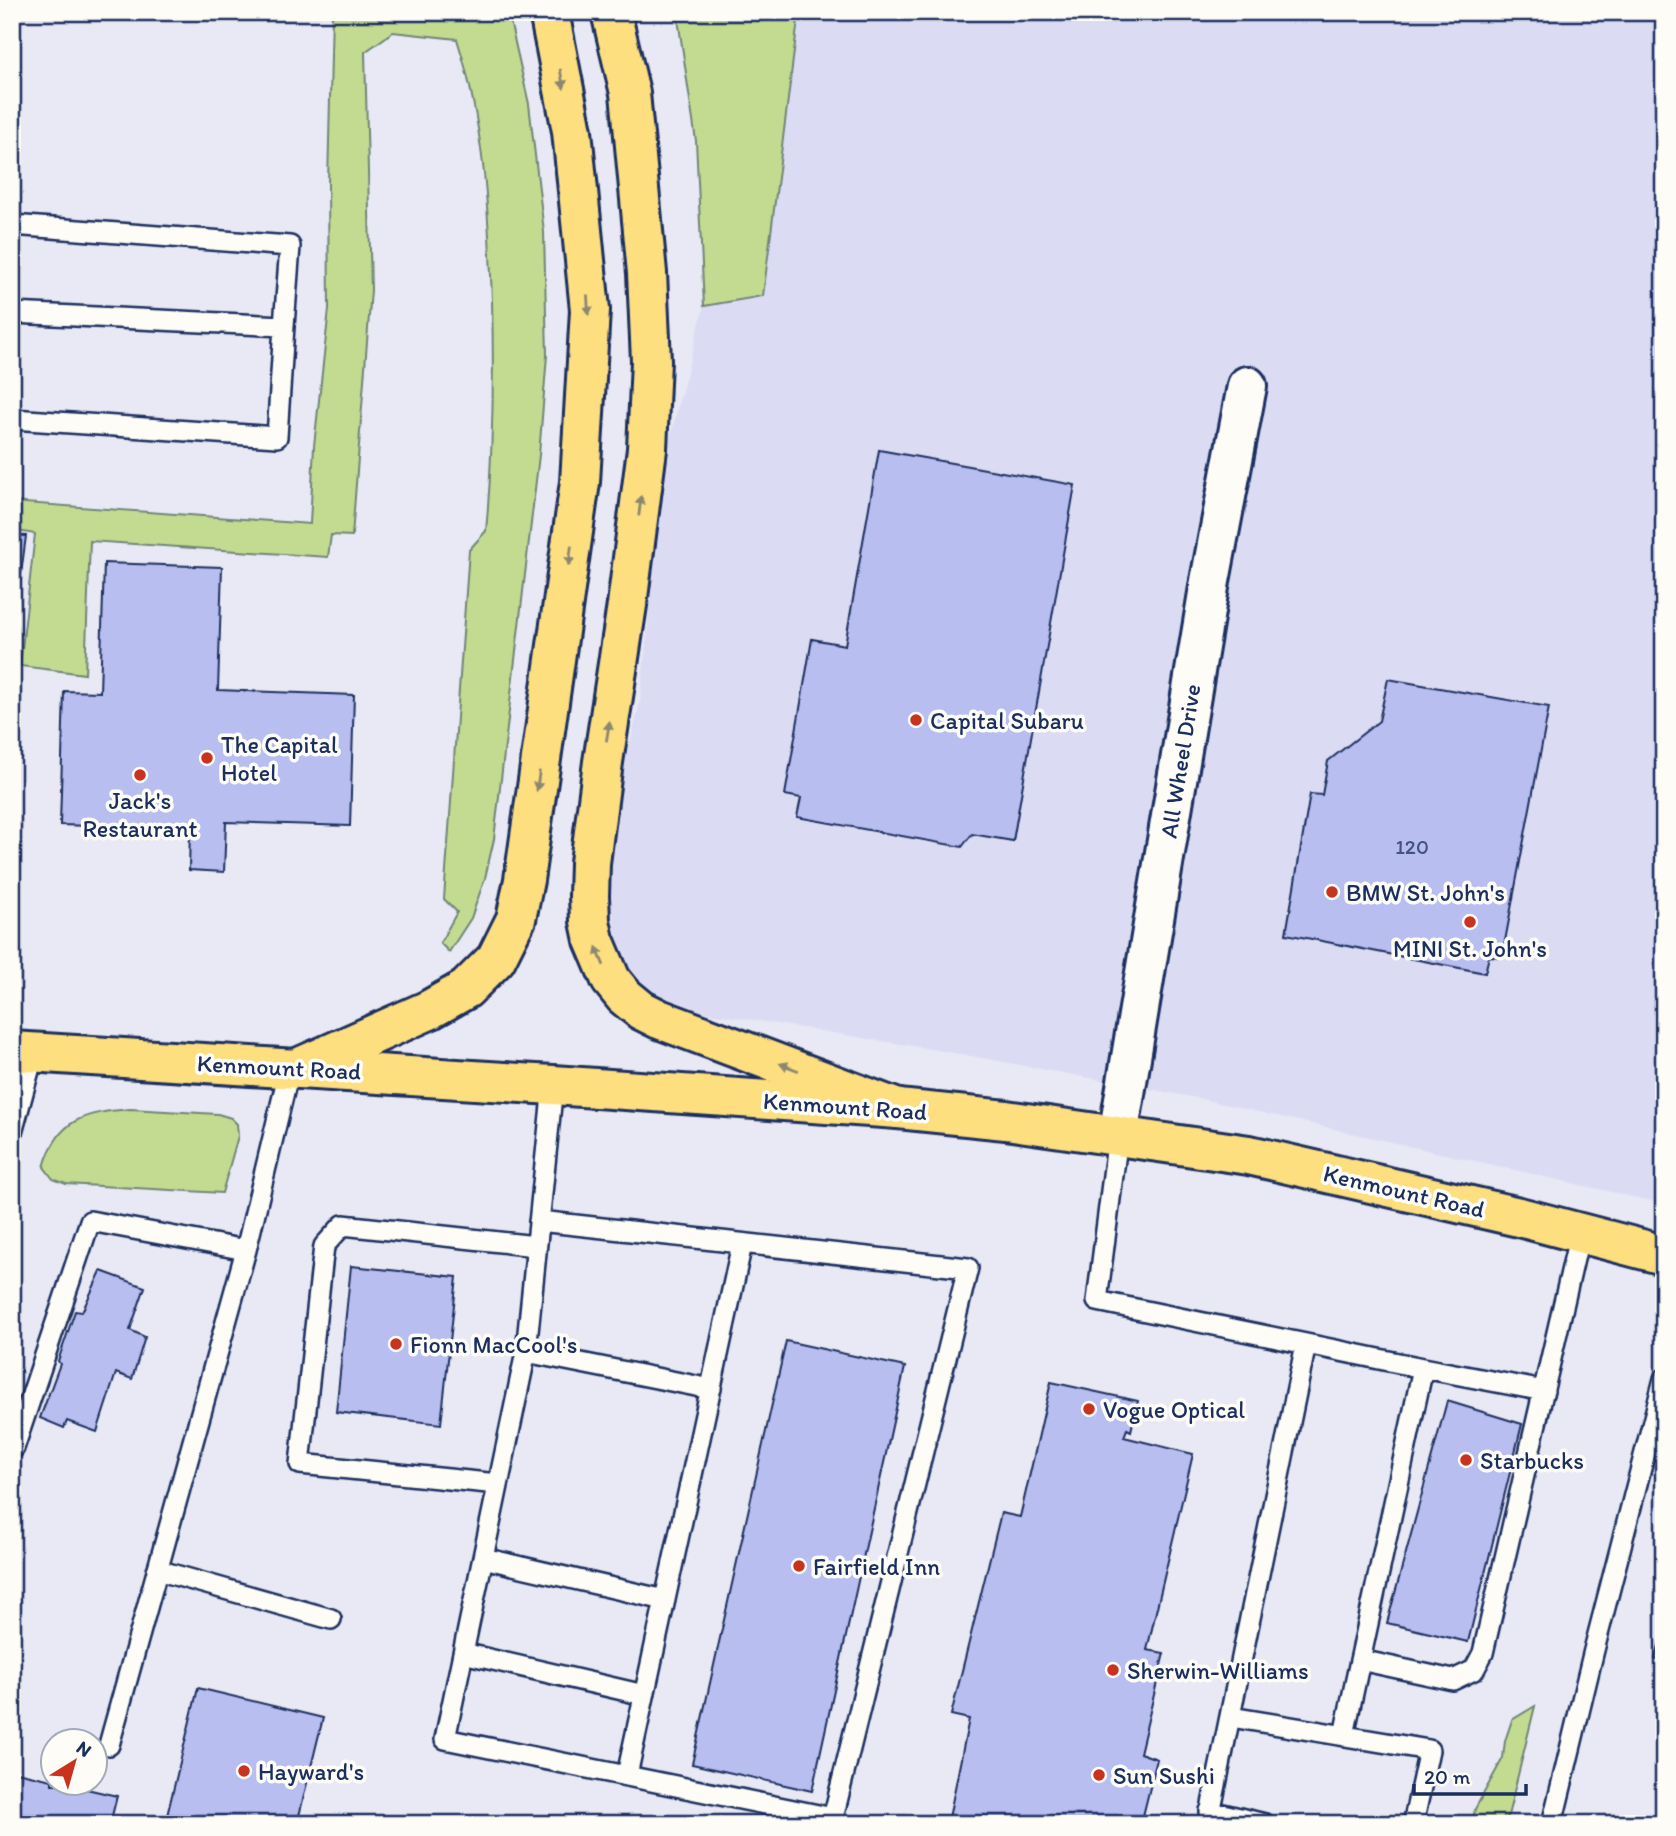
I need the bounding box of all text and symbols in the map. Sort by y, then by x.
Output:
one-way arrow [557,68,568,90]
one-way arrow [583,294,594,316]
one-way arrow [634,495,645,517]
one-way arrow [564,545,575,567]
street label: All Wheel Drive [1154,682,1206,840]
place label: Capital Subaru [930,706,1084,735]
marker: Capital Subaru [908,712,924,728]
one-way arrow [603,720,614,742]
place label: The Capital Hotel [221,730,338,787]
marker: The Capital Hotel [199,750,215,766]
marker: Jack's Restaurant [132,767,148,783]
one-way arrow [533,770,544,792]
place label: Jack's Restaurant [82,786,198,843]
house number: 120 [1395,834,1429,859]
place label: BMW St. John's [1346,878,1505,907]
marker: BMW St. John's [1324,884,1340,900]
marker: MINI St. John's [1462,914,1478,930]
place label: MINI St. John's [1393,934,1547,963]
one-way arrow [595,945,606,966]
street label: Kenmount Road [196,1048,362,1086]
one-way arrow [778,1061,799,1072]
street label: Kenmount Road [762,1086,928,1126]
street label: Kenmount Road [1321,1158,1487,1224]
place label: Fionn MacCool's [410,1330,577,1359]
marker: Fionn MacCool's [388,1336,404,1352]
place label: Vogue Optical [1103,1395,1245,1424]
marker: Vogue Optical [1081,1401,1097,1417]
place label: Starbucks [1480,1446,1584,1475]
marker: Starbucks [1458,1452,1474,1468]
place label: Fairfield Inn [813,1552,940,1581]
marker: Fairfield Inn [791,1558,807,1574]
place label: Sherwin-Williams [1127,1656,1309,1685]
marker: Sherwin-Williams [1105,1662,1121,1678]
north arrow [38,1728,108,1798]
text: N [72,1736,96,1762]
scale bar [1414,1752,1526,1796]
place label: Hayward's [258,1757,364,1786]
place label: Sun Sushi [1113,1761,1215,1790]
marker: Hayward's [236,1763,252,1779]
text: 20 m [1424,1764,1471,1789]
marker: Sun Sushi [1091,1767,1107,1783]

